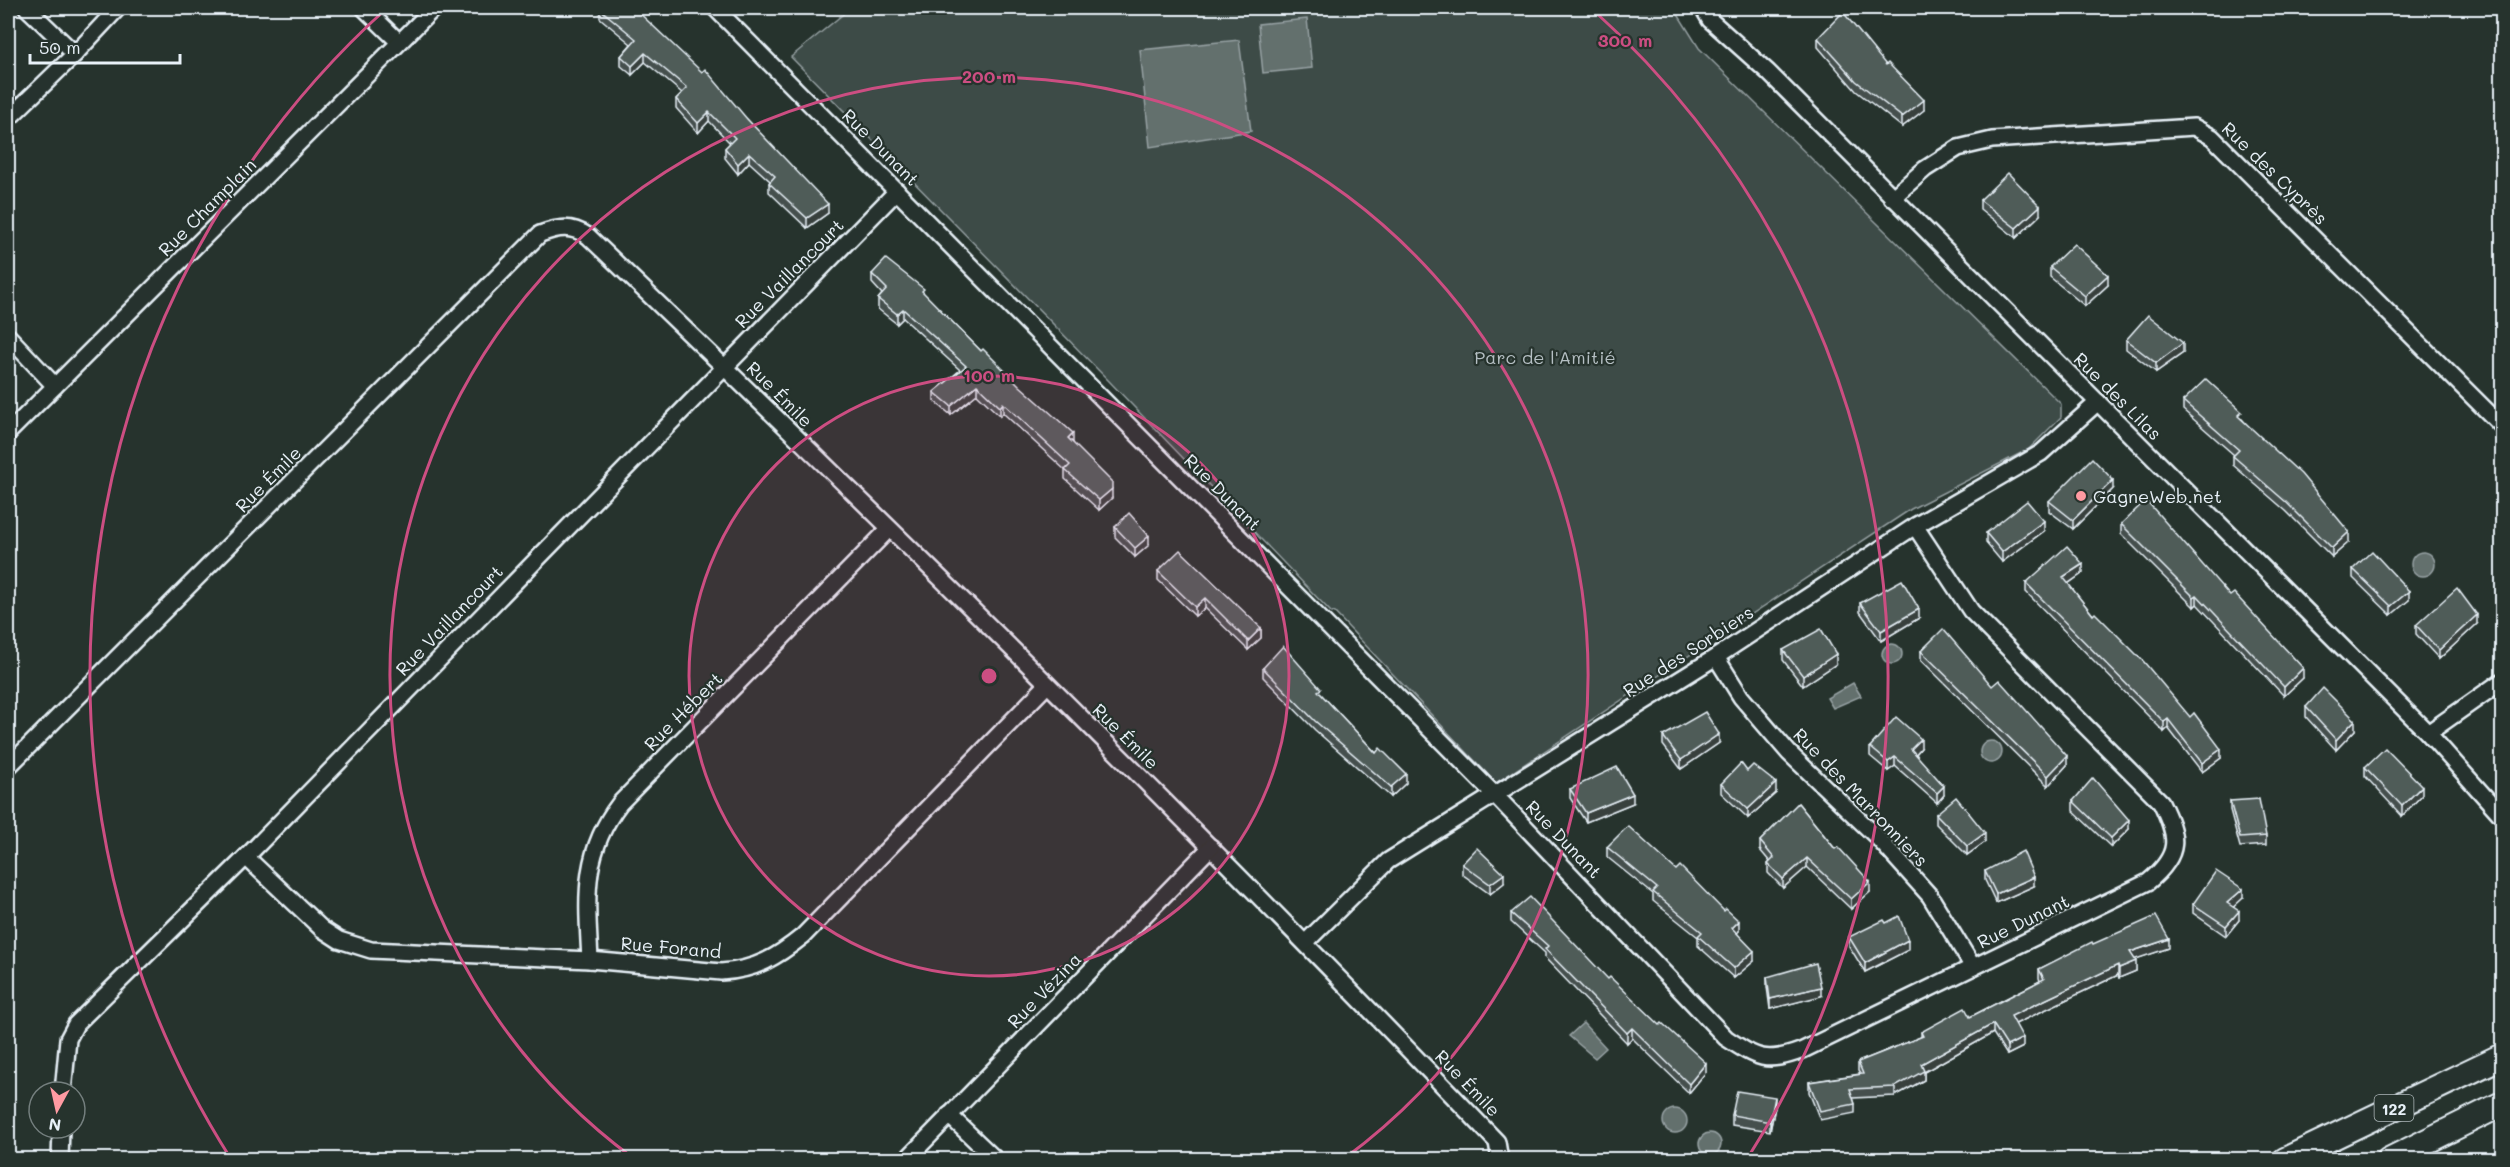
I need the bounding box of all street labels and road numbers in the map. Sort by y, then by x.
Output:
street label: Rue Dunant [837,103,925,191]
street label: Rue des Cyprès [2217,116,2333,230]
street label: Rue Champlain [153,153,261,261]
street label: Rue Vaillancourt [729,213,849,333]
street label: Rue des Lilas [2069,347,2167,445]
street label: Rue Émile [742,356,818,432]
street label: Rue Émile [230,441,306,517]
street label: Rue Dunant [1179,448,1267,536]
street label: Rue Vaillancourt [390,560,508,680]
street label: Rue des Sorbiers [1618,600,1758,702]
street label: Rue Hébert [639,667,727,755]
street label: Rue Émile [1088,698,1164,774]
street label: Rue des Marronniers [1788,722,1934,872]
street label: Rue Dunant [1521,795,1607,883]
street label: Rue Dunant [1973,888,2073,954]
street label: Rue Forand [620,931,722,963]
street label: Rue Vézina [1002,947,1086,1033]
street label: Rue Émile [1430,1044,1506,1122]
road number: 122 [2374,1095,2414,1121]

